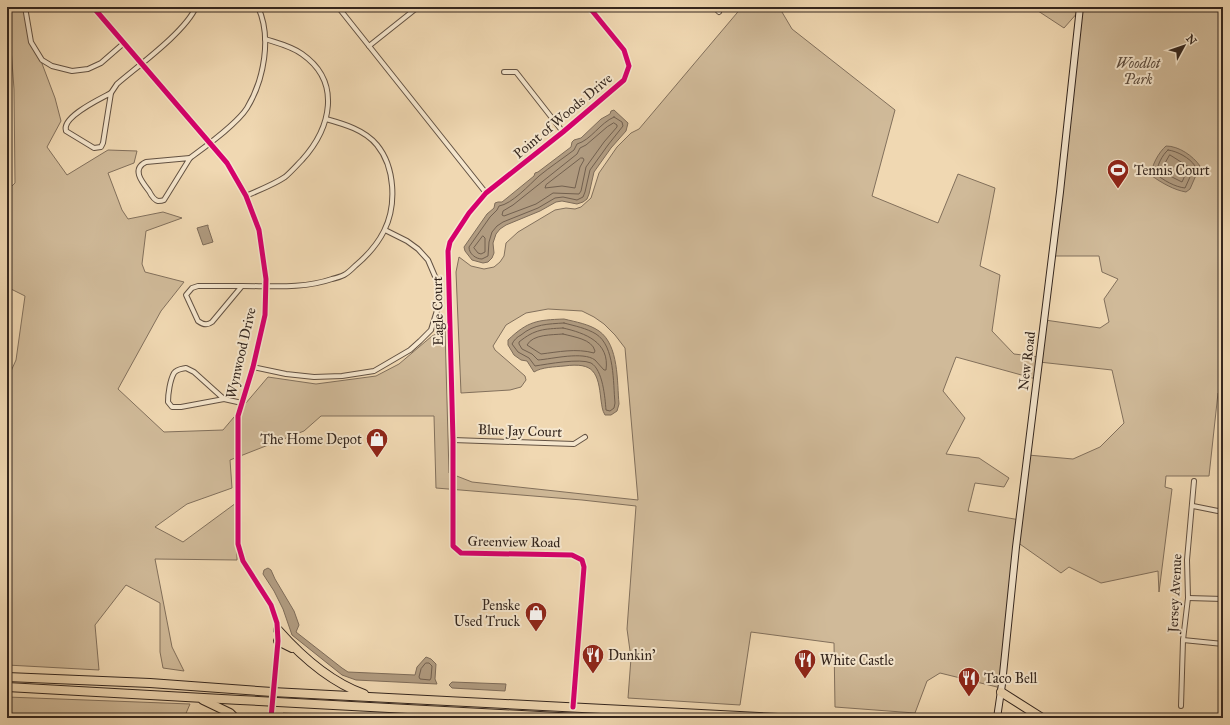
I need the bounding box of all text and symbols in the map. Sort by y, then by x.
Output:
north arrow [1164,26,1204,66]
text: N [1183,32,1200,48]
park label: Woodlot Park [1116,55,1162,88]
street label: Point of Woods Drive [510,70,616,162]
sports icon: Tennis Court [1105,157,1131,190]
place label: Tennis Court [1134,162,1210,179]
street label: Eagle Court [429,276,447,346]
street label: Wynwood Drive [222,306,260,400]
street label: New Road [1015,330,1039,392]
street label: Blue Jay Court [478,421,562,442]
shop icon: The Home Depot [364,426,390,459]
place label: The Home Depot [260,431,362,448]
street label: Greenview Road [467,533,561,551]
street label: Jersey Avenue [1164,553,1187,635]
place label: Penske Used Truck [454,597,520,630]
shop icon: Penske Used Truck [523,600,549,633]
restaurant icon: Dunkin' [580,642,606,675]
place label: Dunkin' [608,647,656,664]
restaurant icon: White Castle [792,647,818,680]
place label: White Castle [820,652,894,669]
restaurant icon: Taco Bell [956,665,982,698]
place label: Taco Bell [984,670,1038,687]

